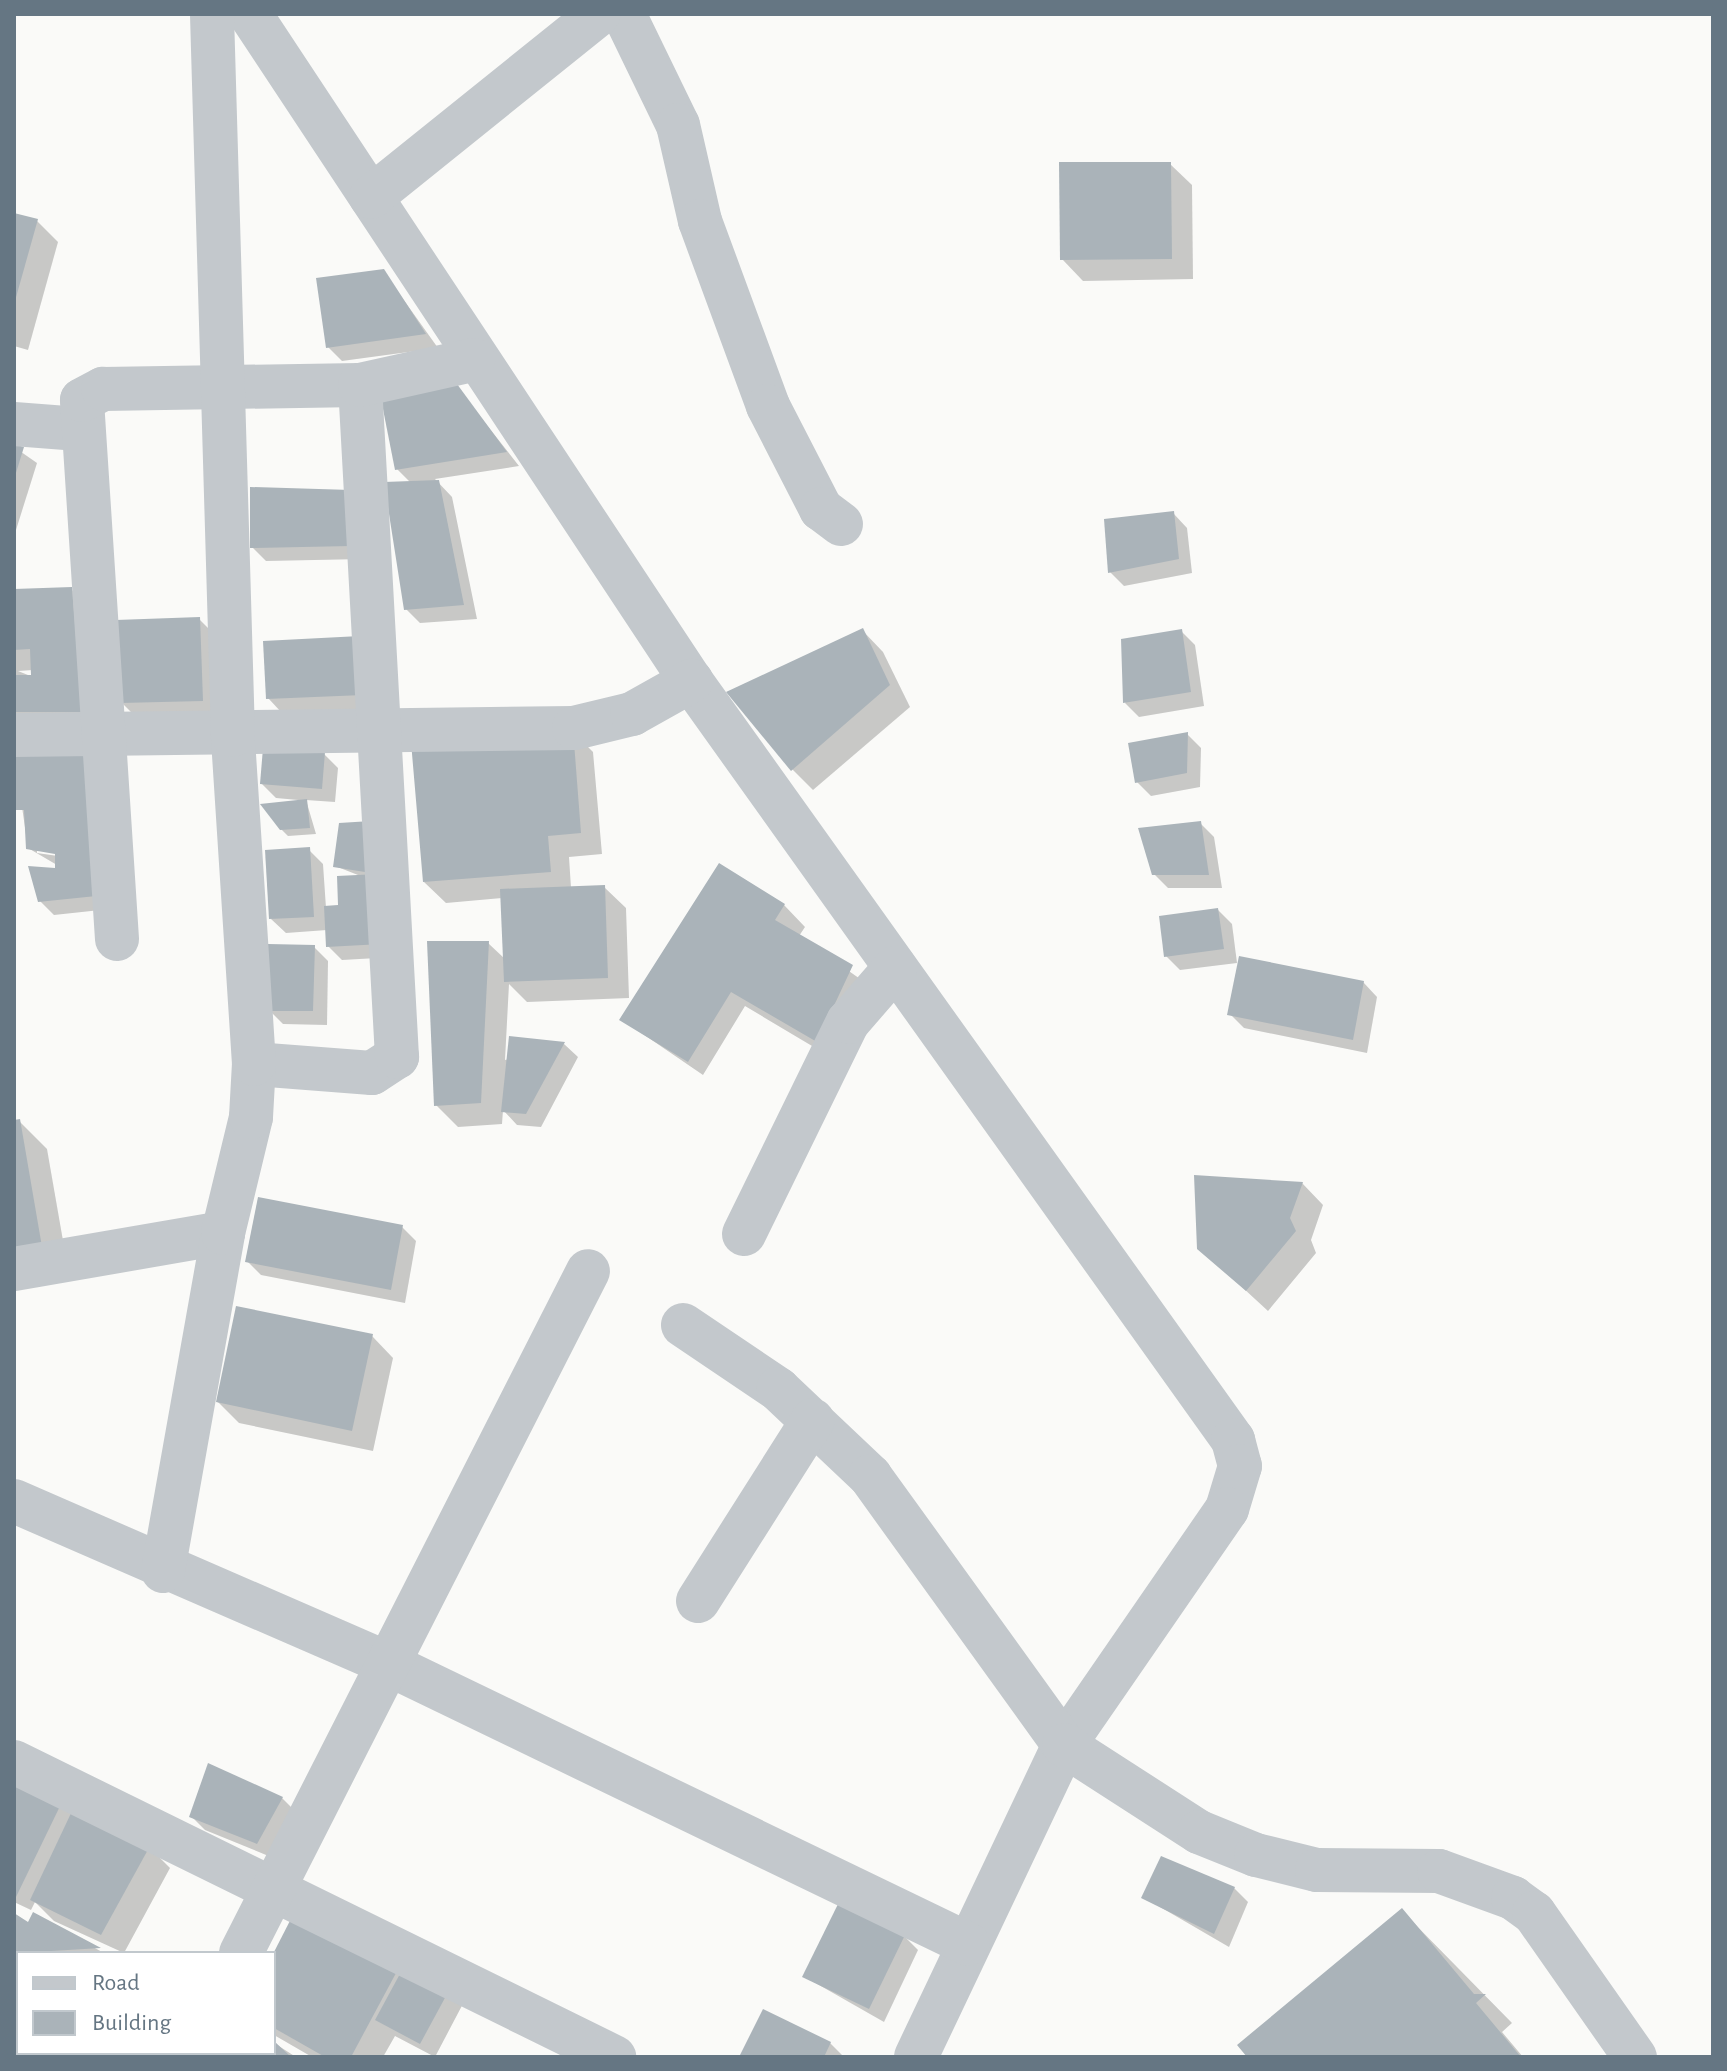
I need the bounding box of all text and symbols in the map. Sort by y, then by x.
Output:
legend [16,1951,276,2055]
text: Road [92,1971,140,1995]
text: Building [92,2011,171,2035]

